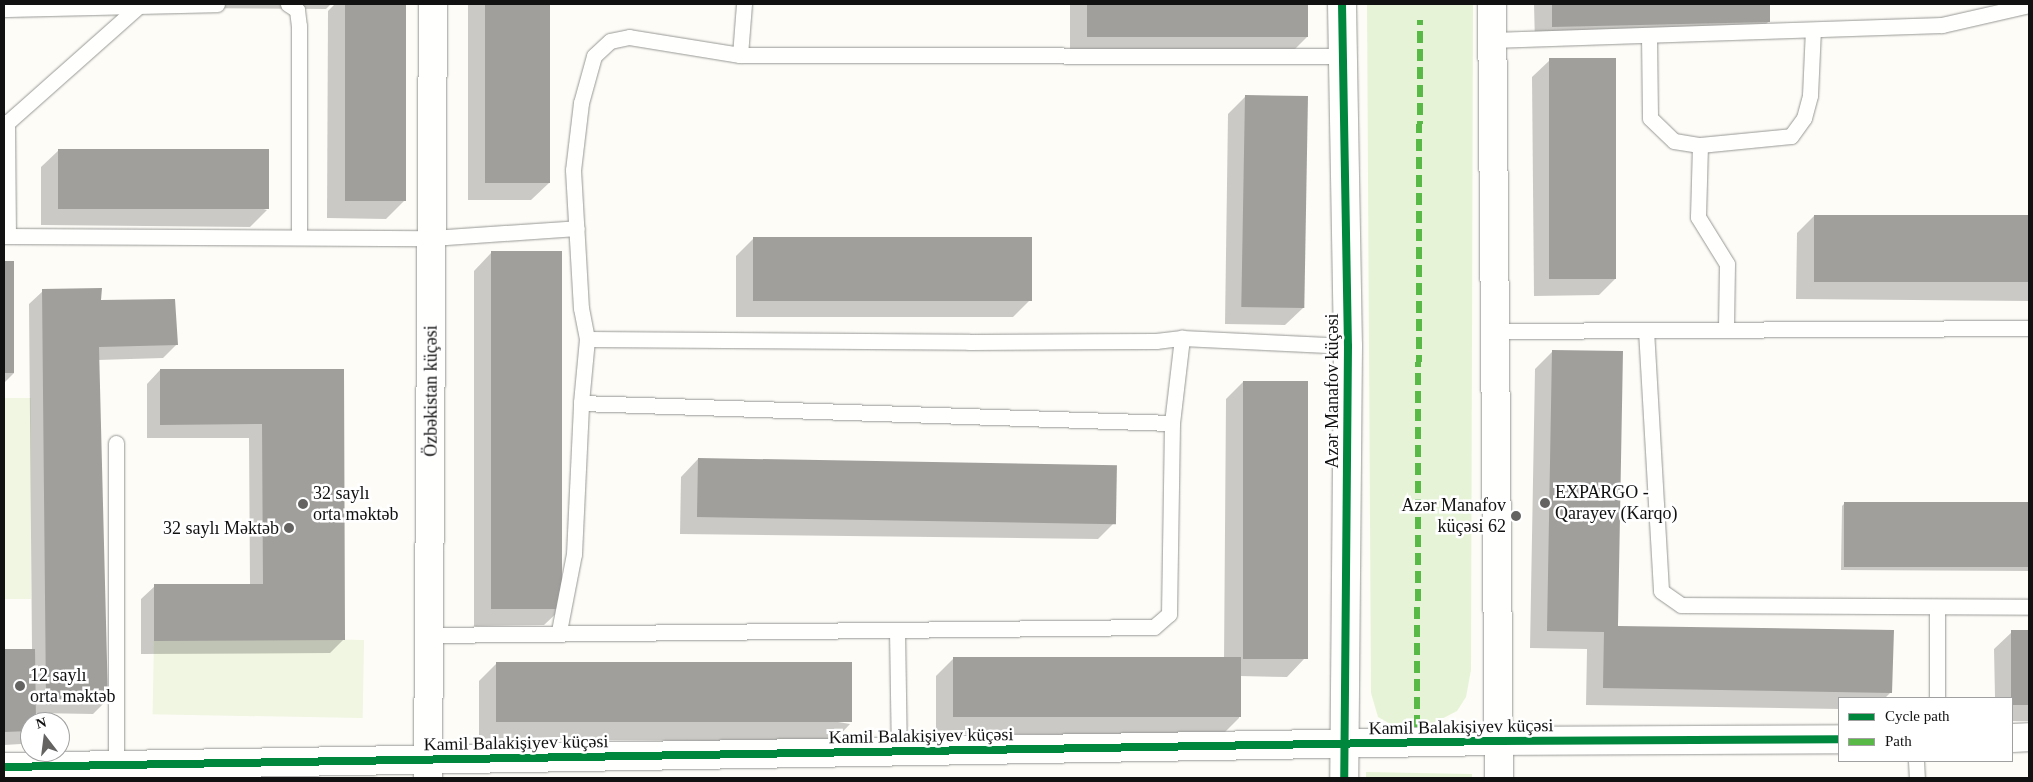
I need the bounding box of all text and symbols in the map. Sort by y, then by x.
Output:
street label: Azər Manafov küçəsi [1321,314,1343,468]
street label: Özbəkistan küçəsi [420,325,442,457]
place label: EXPARGO - Qarayev (Karqo) [1555,482,1677,524]
place label: 32 saylı orta məktəb [313,483,398,526]
place label: Azər Manafov küçəsi 62 [1402,495,1506,538]
marker: EXPARGO - Qarayev (Karqo) [1539,497,1551,509]
marker: 32 saylı orta məktəb [297,498,309,510]
marker: Azər Manafov küçəsi 62 [1510,510,1522,522]
place label: 32 saylı Məktəb [163,517,279,539]
marker: 32 saylı Məktəb [283,522,295,534]
place label: 12 saylı orta məktəb [30,665,115,708]
marker: 12 saylı orta məktəb [14,680,26,692]
legend [1838,697,2013,762]
text: Cycle path [1885,708,1950,724]
north arrow [20,712,70,762]
text: N [34,714,48,732]
street label: Kamil Balakişiyev küçəsi [1368,715,1554,739]
street label: Kamil Balakişiyev küçəsi [828,724,1014,748]
street label: Kamil Balakişiyev küçəsi [423,731,609,755]
text: Path [1885,733,1912,749]

